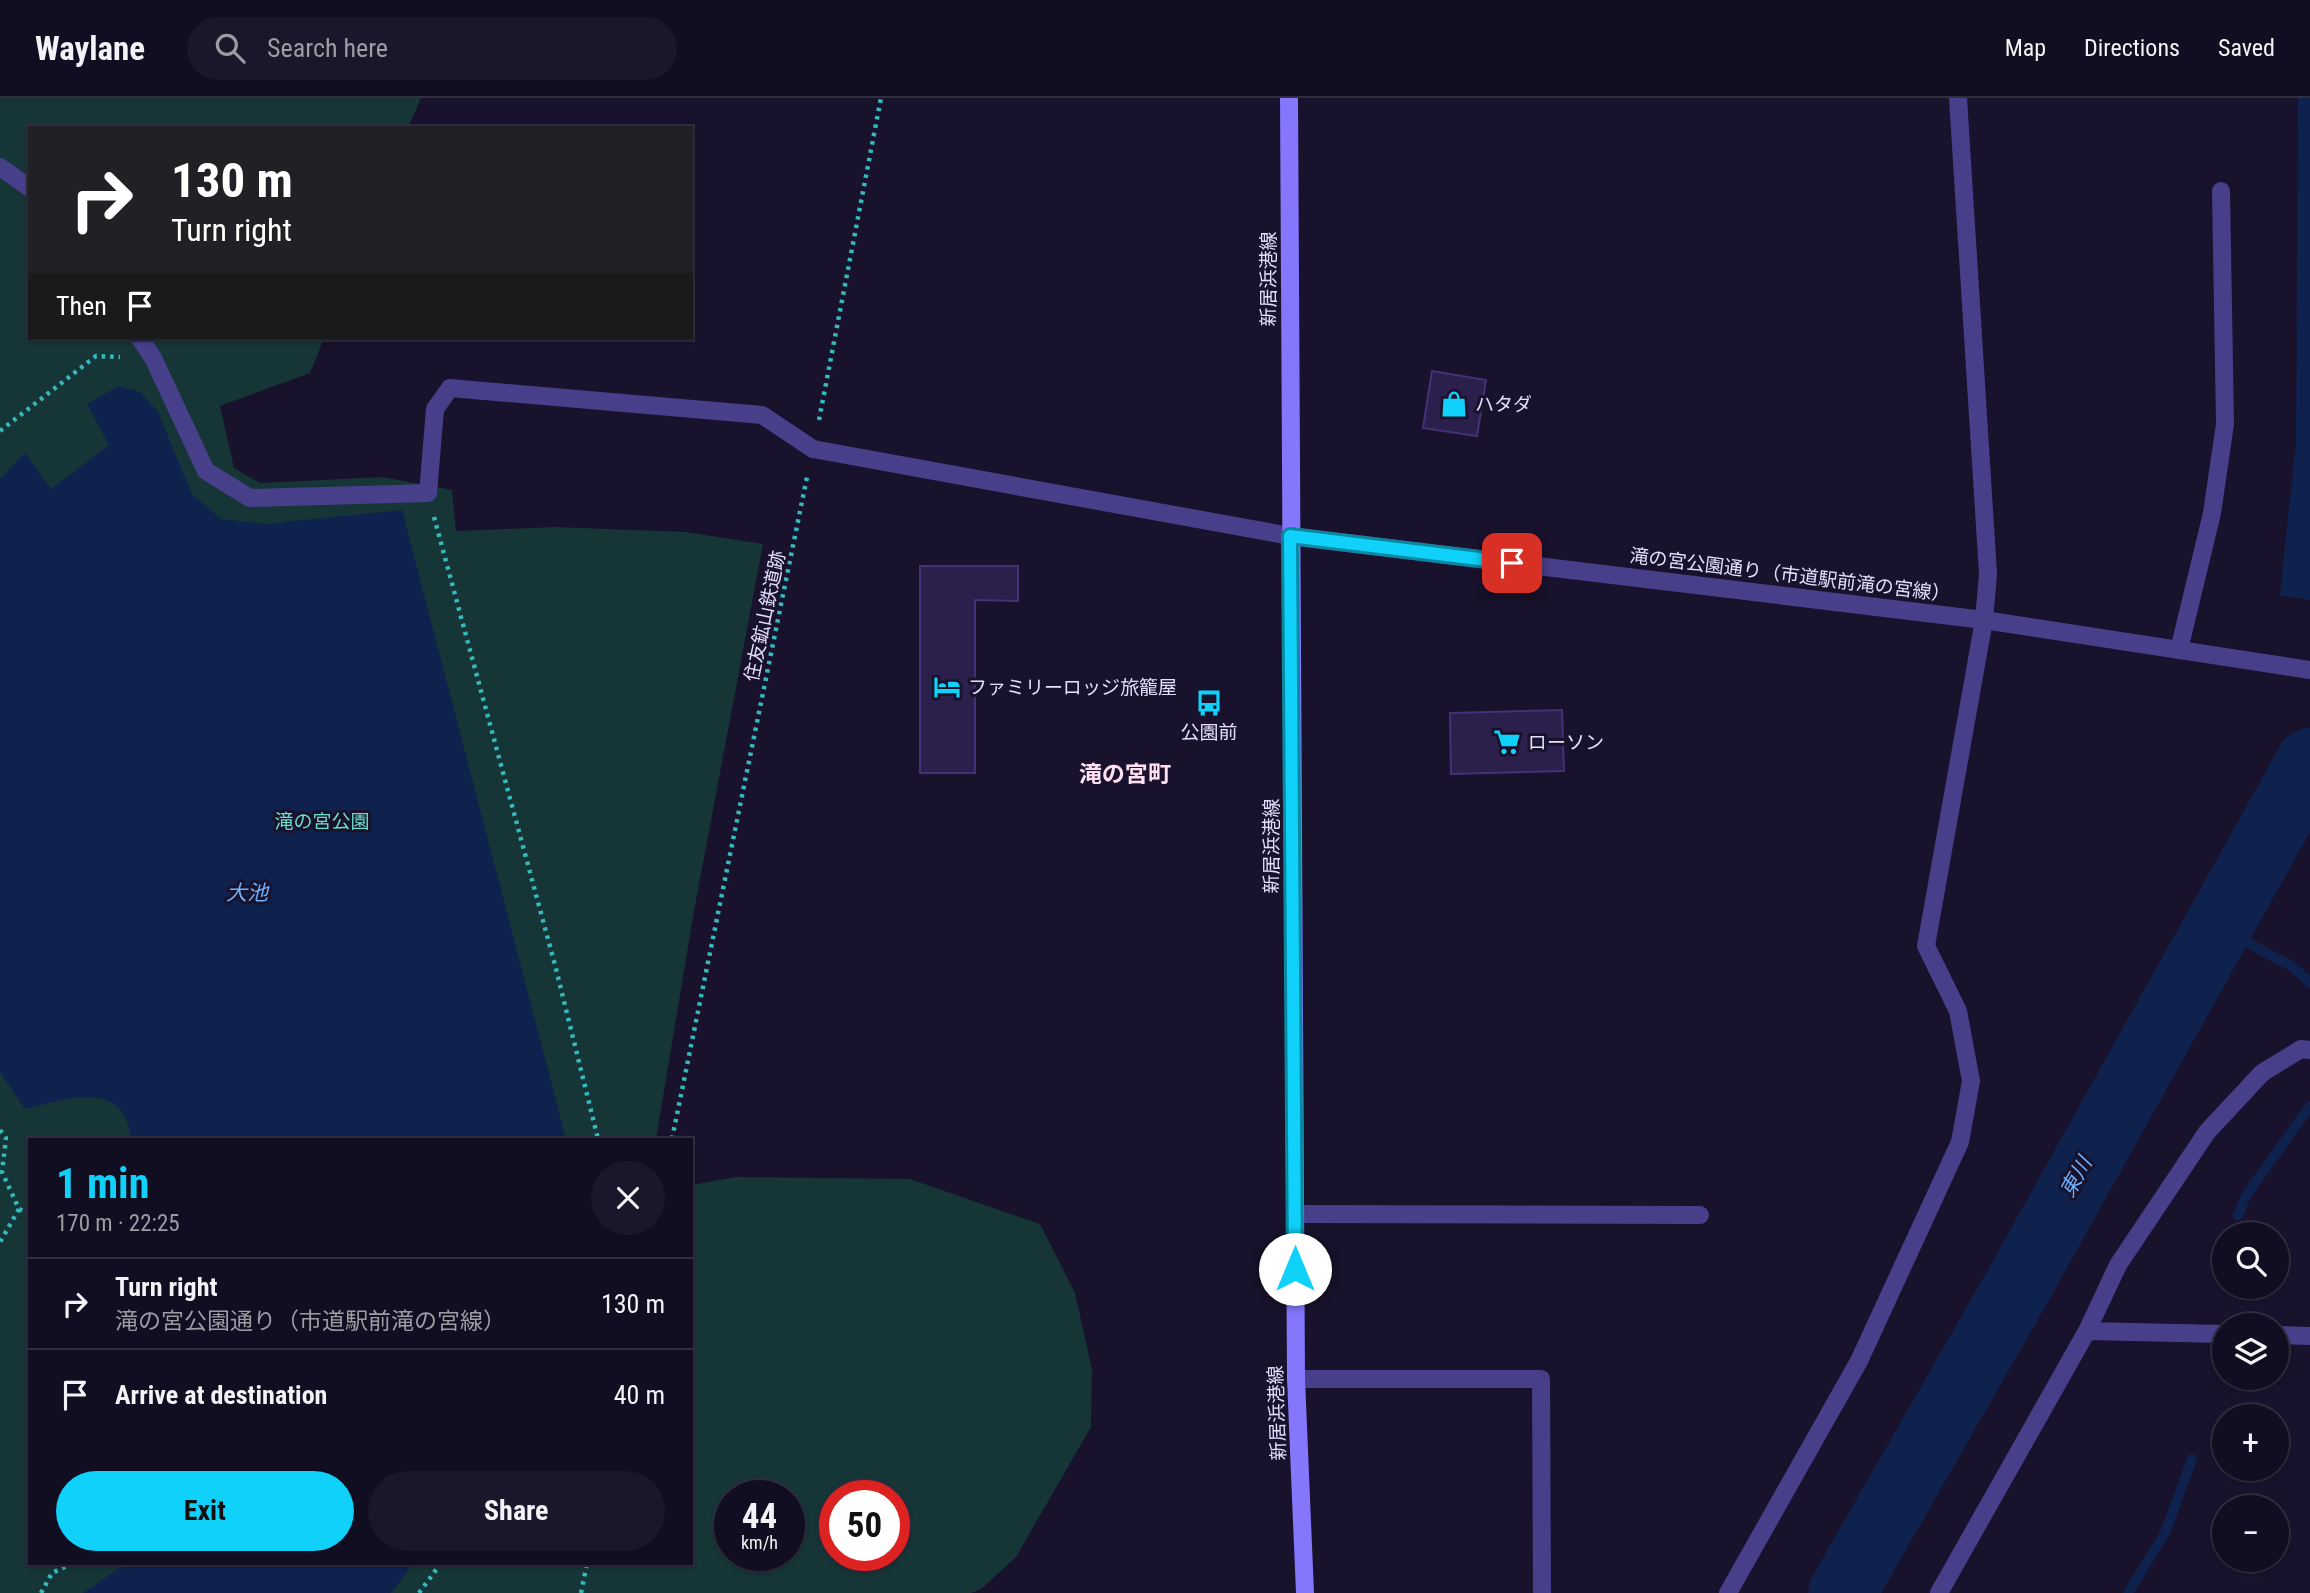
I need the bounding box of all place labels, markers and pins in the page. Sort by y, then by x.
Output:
shop icon: ハタダ [1439,389,1469,419]
place label: ハタダ [1475,393,1532,416]
pin [1482,533,1542,593]
hotel icon: ファミリーロッジ旅籠屋 [932,672,962,702]
place label: ファミリーロッジ旅籠屋 [968,676,1177,699]
bus stop icon: 公園前 [1194,688,1224,718]
place label: 公園前 [1180,721,1238,744]
supermarket icon: ローソン [1492,727,1522,757]
place label: ローソン [1528,731,1604,754]

